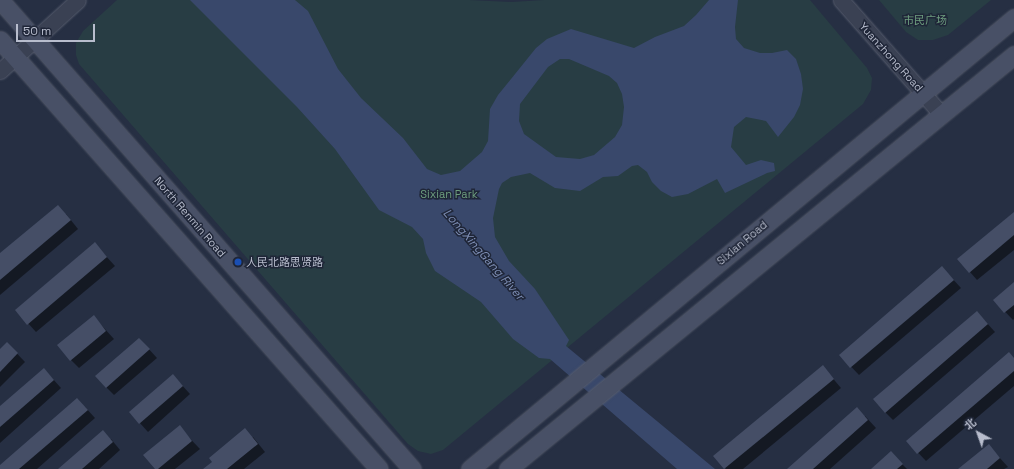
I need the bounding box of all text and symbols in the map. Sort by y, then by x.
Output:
park label: 市民广场 [903,13,947,27]
scale bar [18,16,97,42]
street label: Yuanzhong Road [856,20,926,94]
text: 50 m [23,23,51,39]
street label: North Renmin Road [152,174,228,260]
park label: Sixian Park [420,187,478,201]
water label: LongXingGang River [440,207,526,303]
street label: Sixian Road [714,218,770,268]
place label: 人民北路思贤路 [246,255,323,269]
marker: 人民北路思贤路 [233,257,243,267]
north arrow [958,413,998,453]
text: 北 [961,415,979,433]

